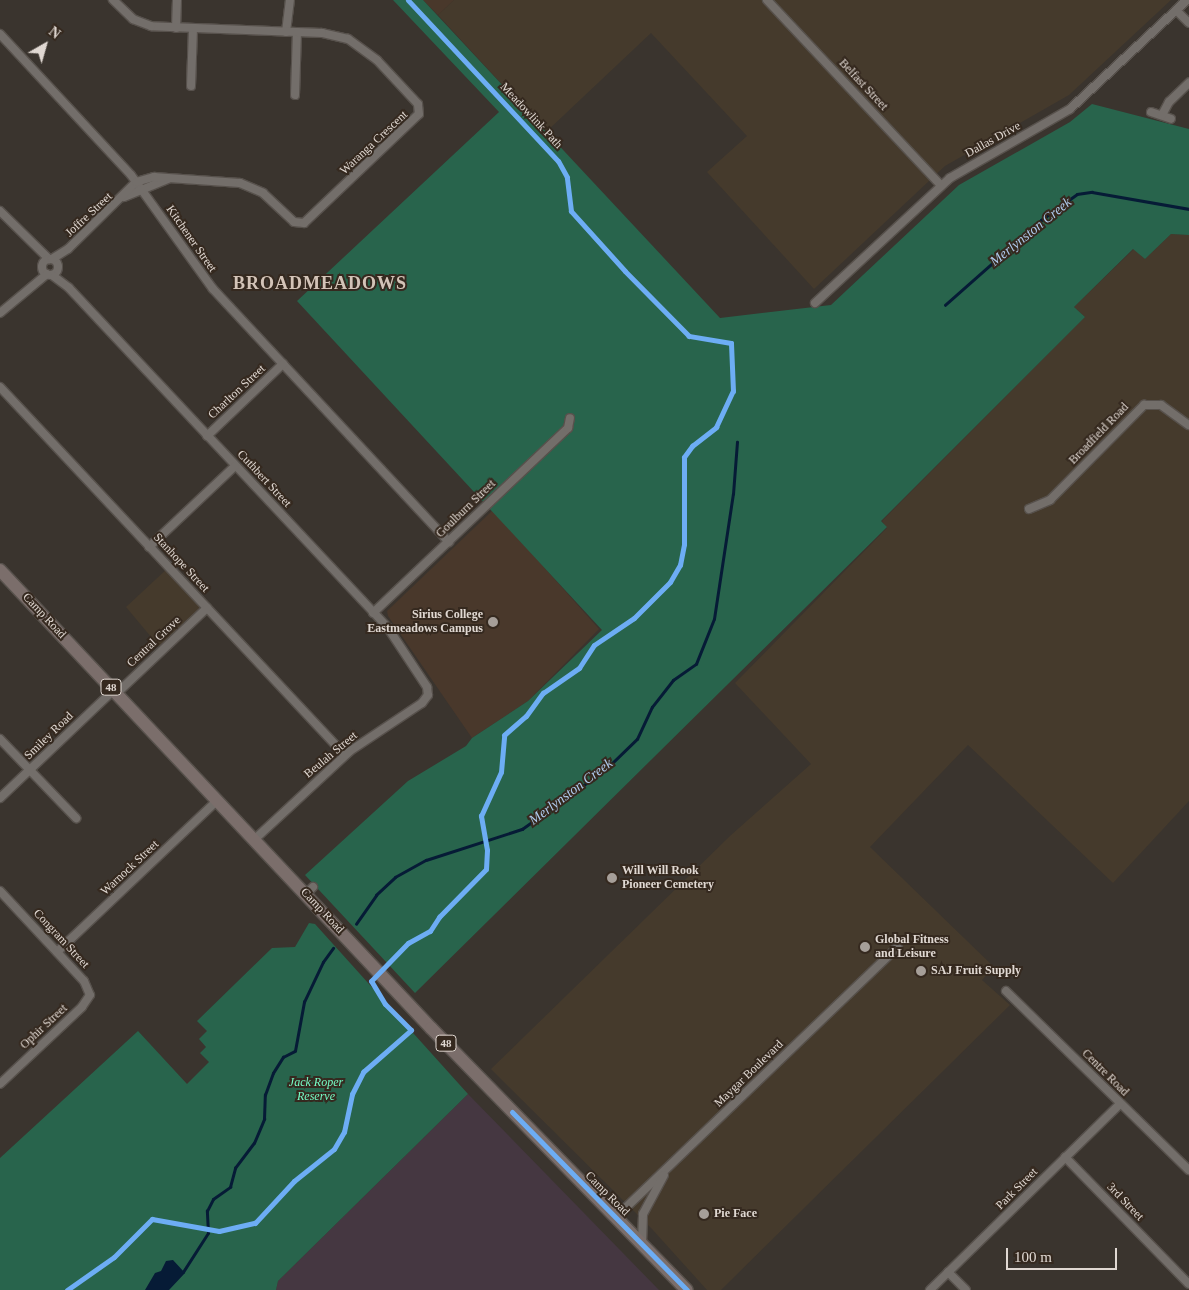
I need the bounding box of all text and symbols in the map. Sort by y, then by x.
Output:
north arrow [20,20,70,70]
text: N [46,24,63,42]
street label: Belfast Street [836,56,890,114]
street label: Meadowlink Path [497,80,565,152]
street label: Waranga Crescent [337,108,411,178]
street label: Dallas Drive [963,119,1023,161]
street label: Joffre Street [63,190,115,240]
water label: Merlynston Creek [987,194,1075,270]
street label: Kitchener Street [163,203,219,275]
district label: BROADMEADOWS [231,272,409,294]
street label: Charlton Street [205,362,269,422]
street label: Broadfield Road [1066,400,1132,468]
street label: Cuthbert Street [234,447,294,511]
street label: Goulburn Street [433,477,499,541]
street label: Stanhope Street [150,530,212,596]
street label: Camp Road [19,590,69,642]
place label: Sirius College Eastmeadows Campus [367,608,483,636]
street label: Central Grove [124,613,184,671]
marker: Sirius College Eastmeadows Campus [487,616,499,628]
road number: 48 [100,679,122,696]
street label: Smiley Road [22,709,76,763]
street label: Beulah Street [301,729,361,781]
water label: Merlynston Creek [526,755,616,829]
street label: Warnock Street [98,837,162,899]
place label: Will Will Rook Pioneer Cemetery [622,864,714,892]
marker: Will Will Rook Pioneer Cemetery [606,872,618,884]
street label: Camp Road [297,885,347,937]
street label: Congram Street [30,906,92,972]
place label: Global Fitness and Leisure [875,933,949,961]
marker: Global Fitness and Leisure [859,941,871,953]
place label: SAJ Fruit Supply [931,964,1021,978]
marker: SAJ Fruit Supply [915,965,927,977]
street label: Ophir Street [18,1002,70,1052]
road number: 48 [435,1034,457,1052]
street label: Maygar Boulevard [712,1037,786,1111]
street label: Centre Road [1079,1047,1131,1099]
park label: Jack Roper Reserve [289,1076,343,1104]
street label: Park Street [993,1165,1041,1213]
street label: Camp Road [582,1169,632,1219]
street label: 3rd Street [1104,1180,1146,1224]
place label: Pie Face [714,1207,757,1221]
marker: Pie Face [698,1208,710,1220]
scale bar [1009,1238,1120,1270]
text: 100 m [1014,1249,1052,1265]

